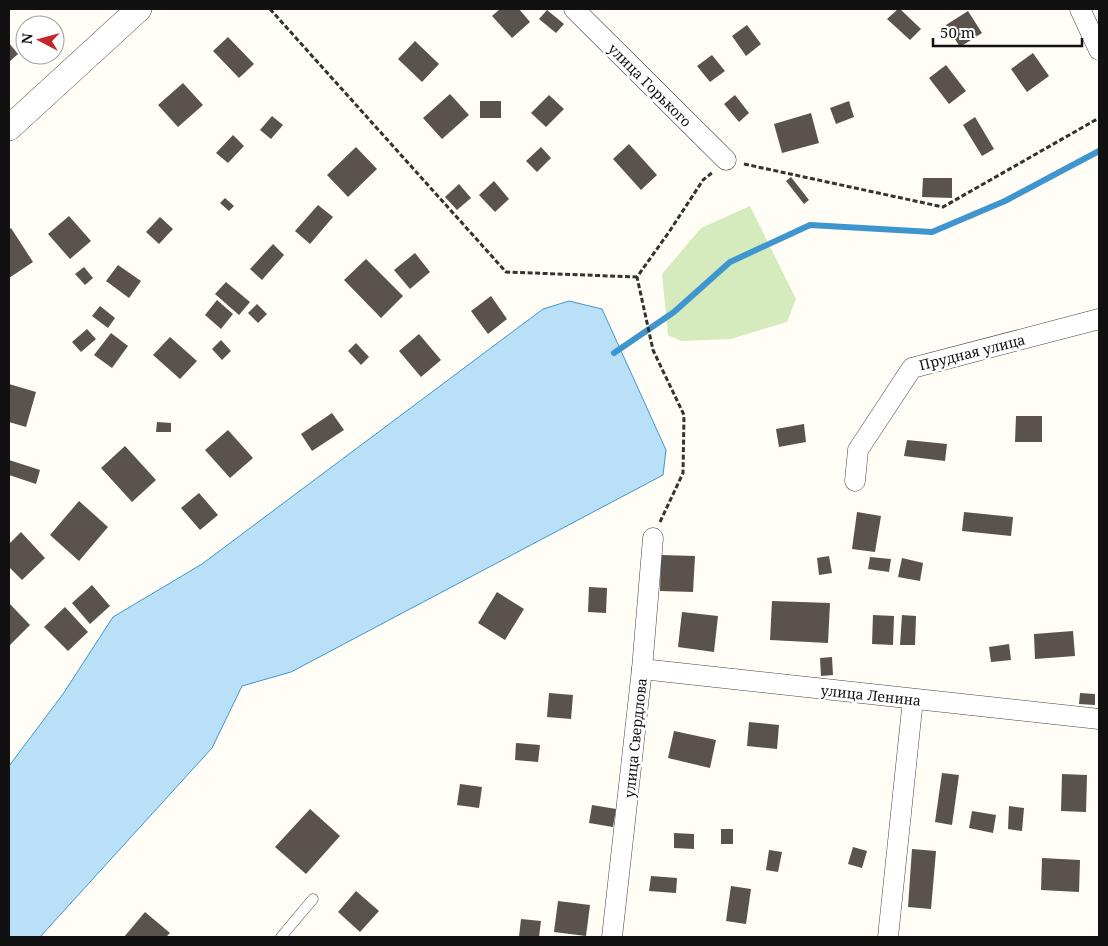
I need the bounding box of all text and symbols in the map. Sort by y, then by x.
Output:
north arrow [15,15,65,65]
scale bar [933,15,1082,47]
text: 50 m [940,22,975,42]
text: N [17,32,37,45]
street label: улица Горького [604,39,696,131]
street label: Прудная улица [917,330,1027,374]
street label: улица Свердлова [619,677,651,799]
street label: улица Ленина [820,680,922,710]

